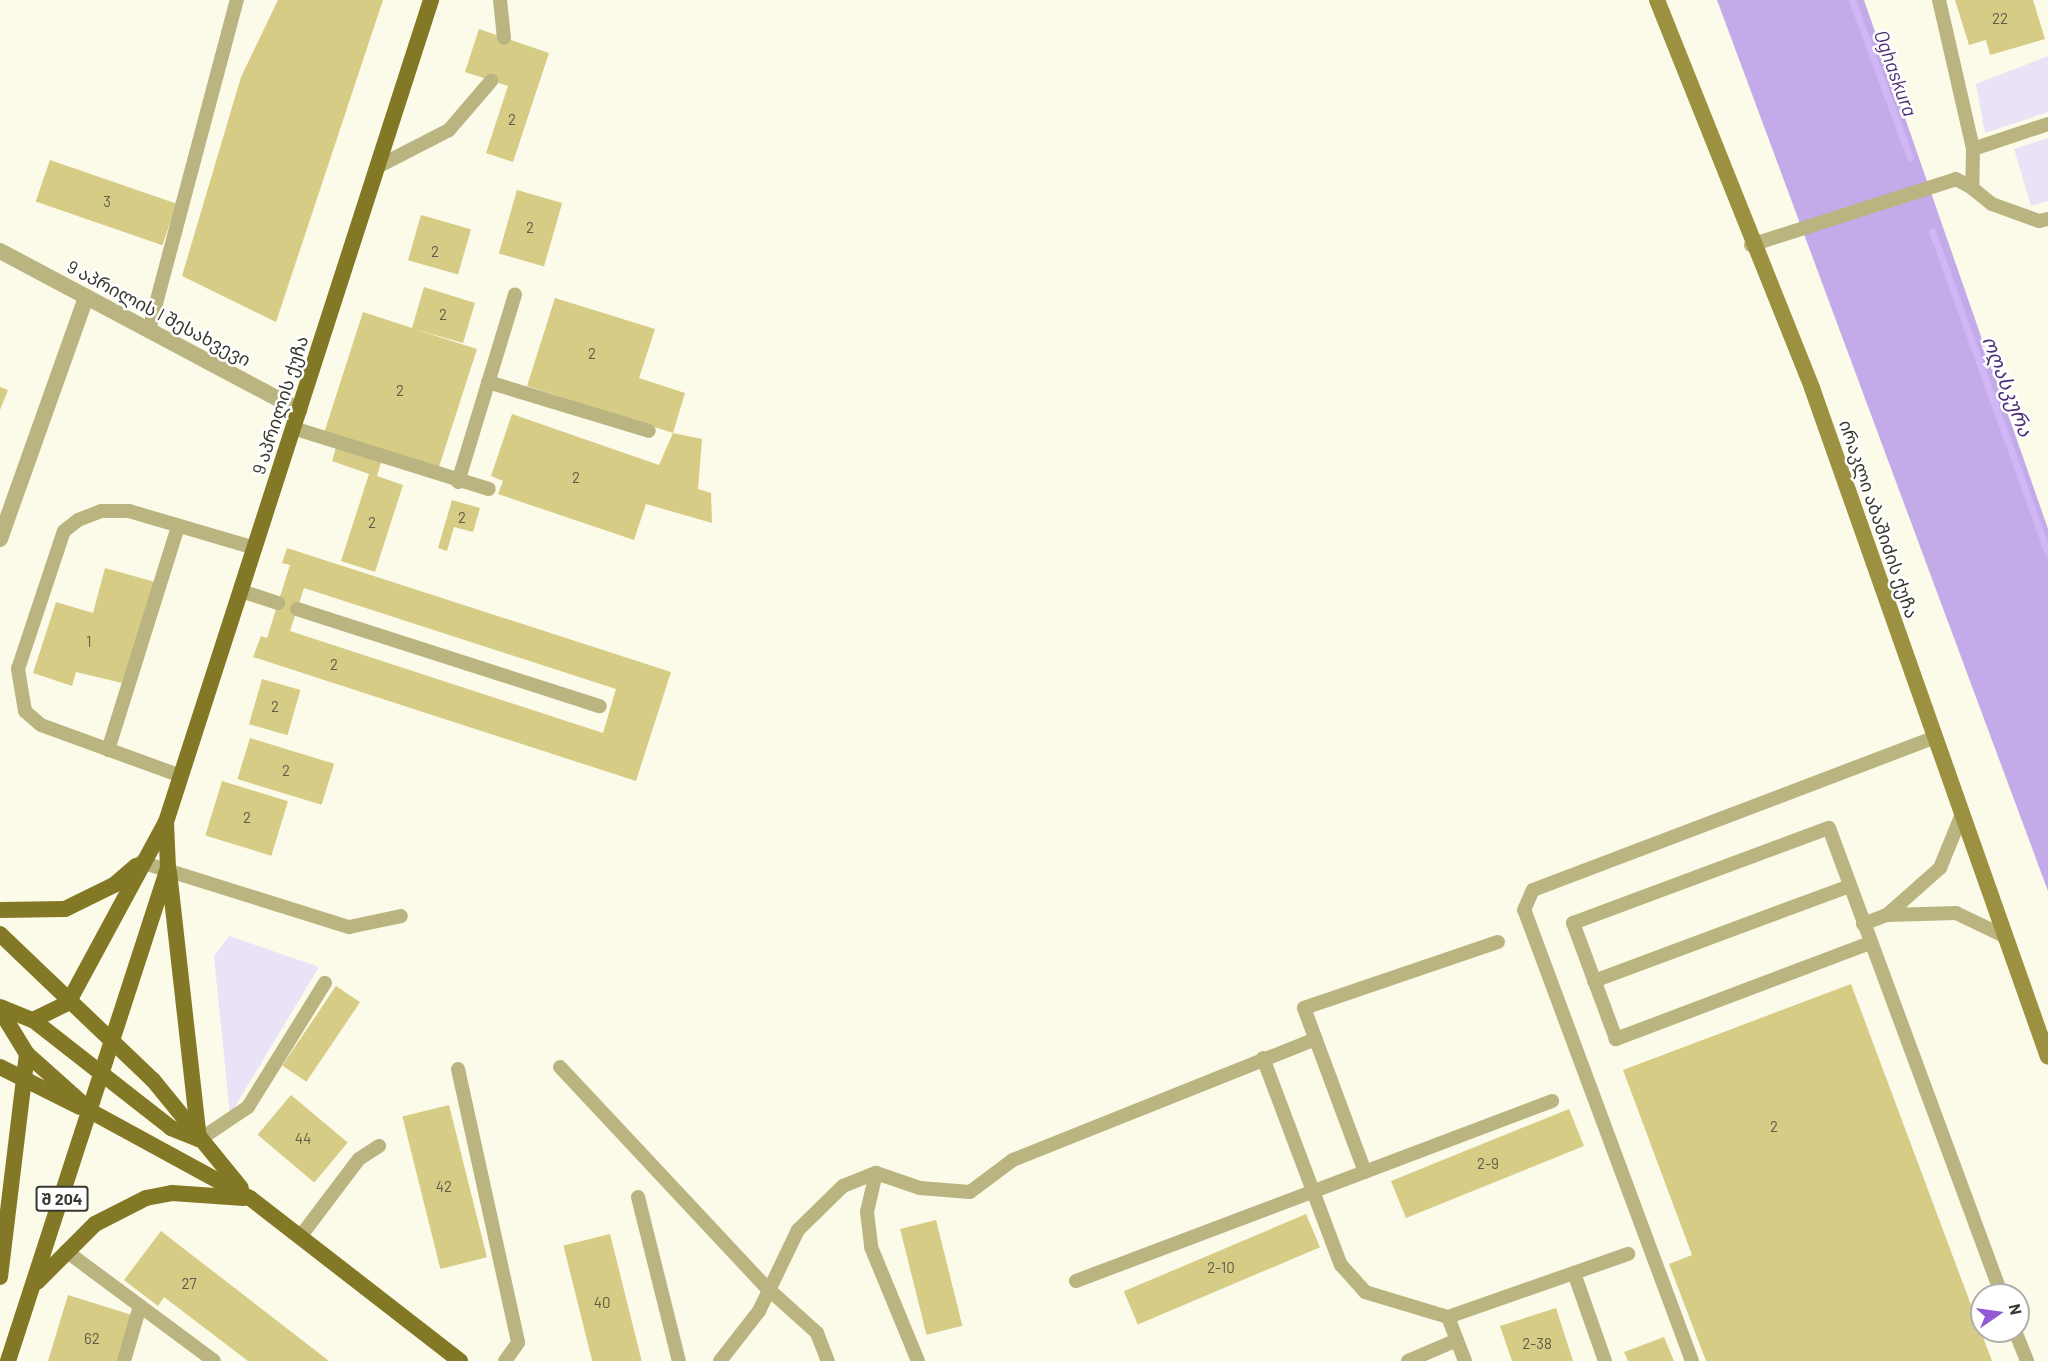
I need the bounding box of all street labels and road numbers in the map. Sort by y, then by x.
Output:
street label: 9 აპრილის I შესახვევი [64,255,254,371]
street label: 9 აპრილის ქუჩა [247,333,313,477]
street label: ირაკლი აბაშიძის ქუჩა [1835,417,1923,621]
road number: შ 204 [35,1186,89,1212]

